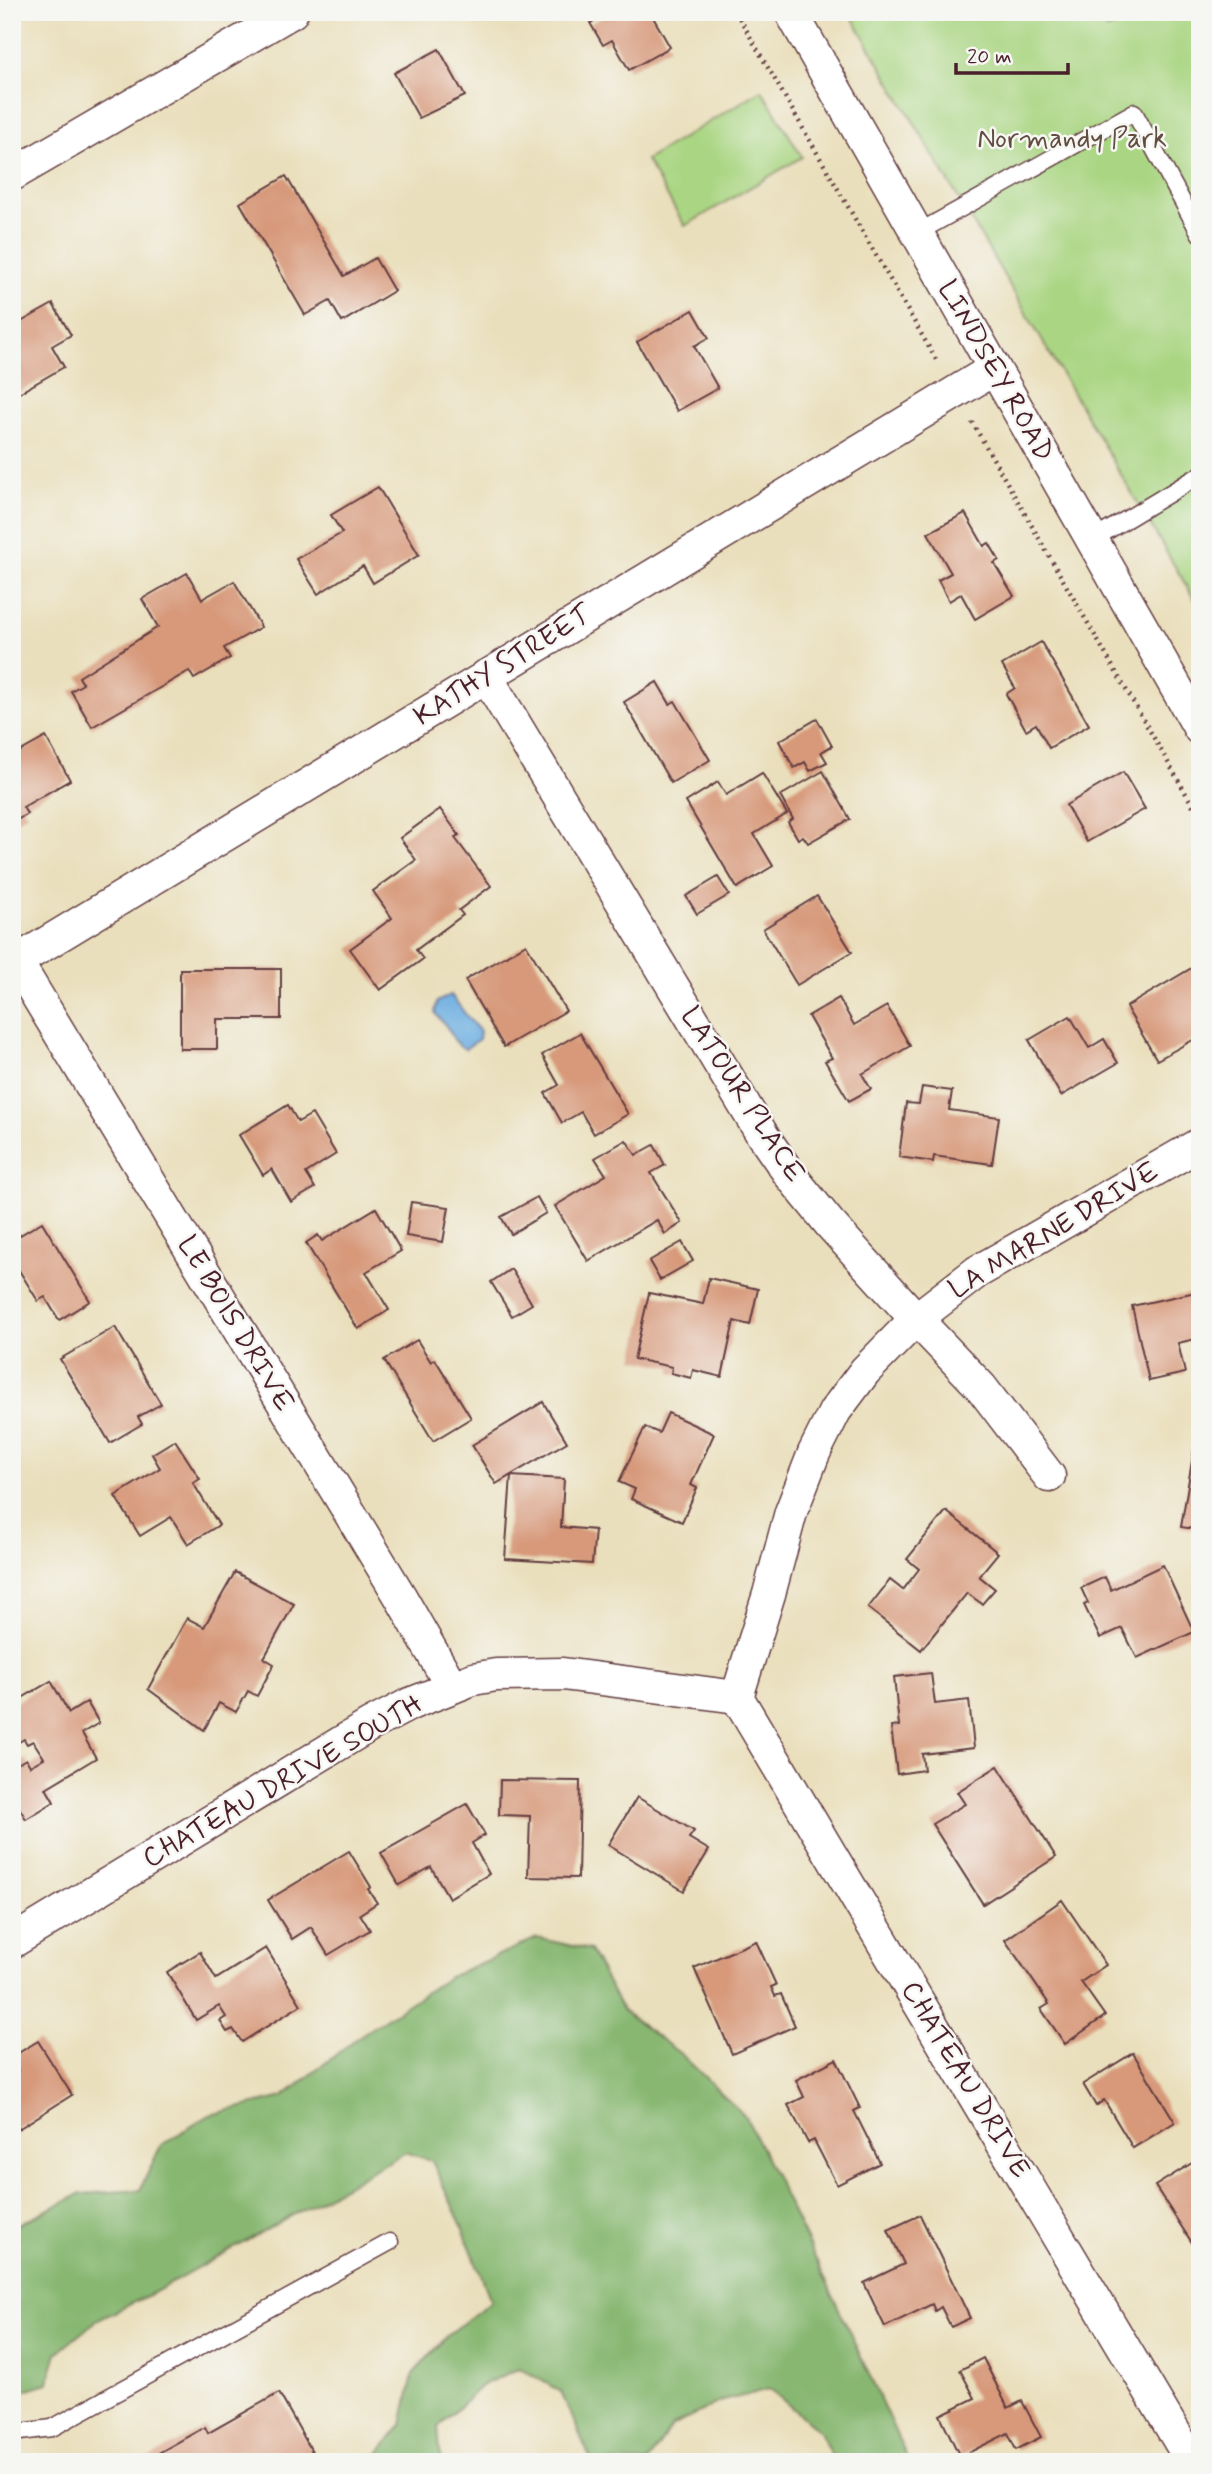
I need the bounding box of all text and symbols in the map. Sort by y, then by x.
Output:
scale bar [956,32,1068,76]
text: 20 m [967,43,1012,71]
park label: Normandy Park [977,121,1167,158]
street label: LINDSEY ROAD [928,274,1062,468]
street label: KATHY STREET [407,596,600,735]
street label: LATOUR PLACE [671,1000,813,1190]
street label: LA MARNE DRIVE [942,1154,1166,1308]
street label: LE BOIS DRIVE [168,1229,302,1419]
street label: CHATEAU DRIVE SOUTH [136,1687,430,1877]
street label: CHATEAU DRIVE [892,1975,1038,2185]

